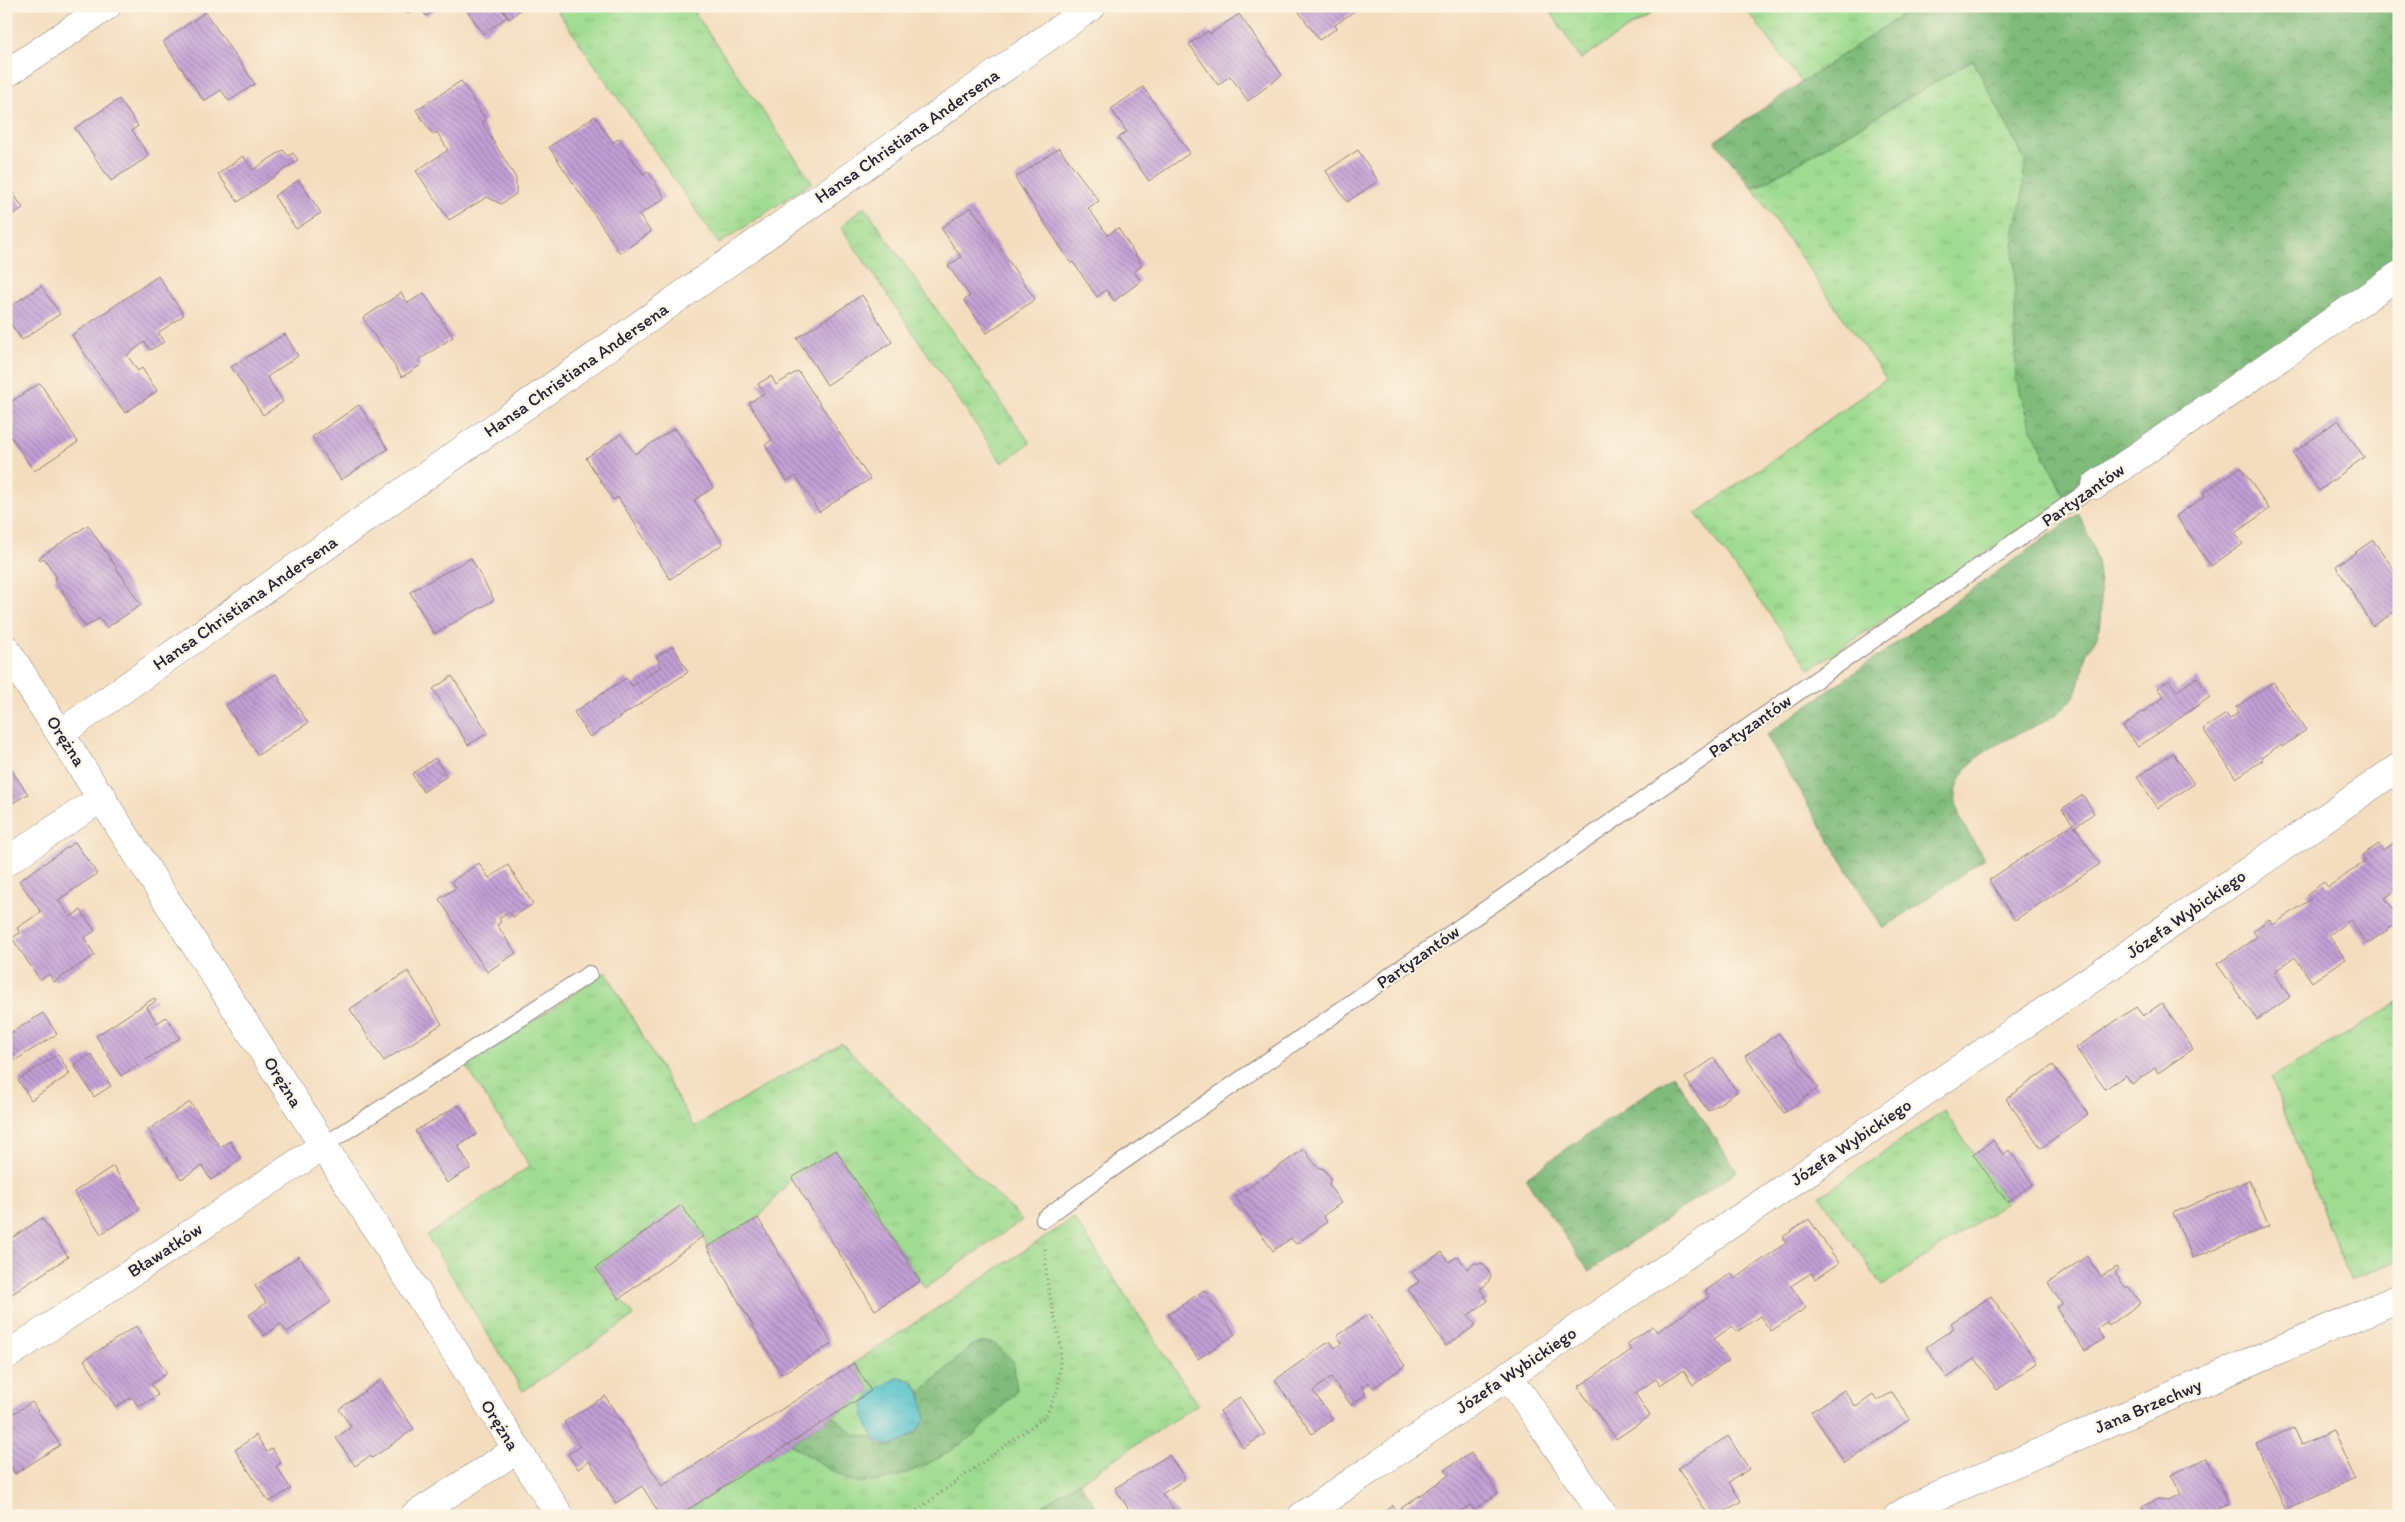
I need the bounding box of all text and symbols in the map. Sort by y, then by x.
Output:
street label: Hansa Christiana Andersena [810,63,1004,208]
street label: Hansa Christiana Andersena [479,297,673,442]
street label: Partyzantów [2037,458,2129,532]
street label: Hansa Christiana Andersena [148,530,342,675]
street label: Partyzantów [1704,689,1796,763]
street label: Orężna [42,712,91,771]
street label: Józefa Wybickiego [2122,865,2250,963]
street label: Partyzantów [1372,920,1464,994]
street label: Orężna [259,1052,307,1112]
street label: Józefa Wybickiego [1786,1093,1916,1191]
street label: Bławatków [123,1218,207,1282]
street label: Józefa Wybickiego [1451,1321,1581,1419]
street label: Jana Brzechwy [2091,1373,2205,1438]
street label: Orężna [476,1395,524,1455]

